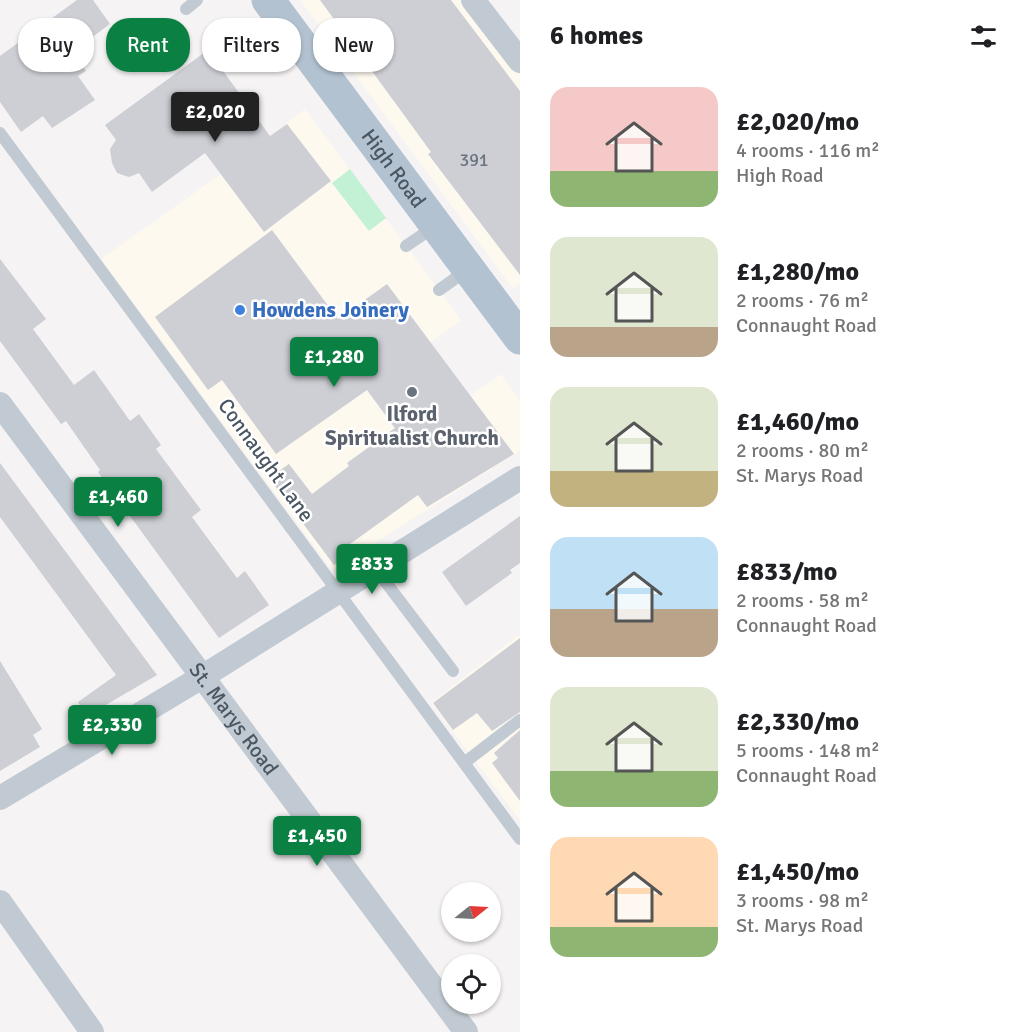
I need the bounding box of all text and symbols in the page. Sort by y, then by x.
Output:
chip: Buy [18,18,94,72]
chip: Rent [106,18,190,72]
chip: Filters [202,18,301,72]
chip: New [313,18,394,72]
text: 6 homes [550,20,643,52]
icon: filters [967,20,1000,53]
pin: £2,020 [166,92,264,143]
text: £2,020 [185,99,245,124]
text: £2,020/mo [736,106,859,138]
icon: home [598,111,670,183]
street label: High Road [356,124,431,213]
text: 4 rooms · 116 m² [736,138,880,163]
house number: 391 [459,149,489,171]
text: High Road [736,163,824,188]
text: £1,280/mo [736,256,859,288]
icon: home [598,261,670,333]
text: 2 rooms · 76 m² [736,288,869,313]
place label: Howdens Joinery [252,297,409,323]
marker: Howdens Joinery [233,303,247,317]
text: Connaught Road [736,313,877,338]
pin: £1,280 [285,337,383,388]
text: £1,280 [304,344,364,369]
marker: Ilford Spiritualist Church [405,385,419,399]
street label: Connaught Lane [212,393,320,527]
place label: Ilford Spiritualist Church [325,401,499,451]
text: £1,460/mo [736,406,859,438]
icon: home [598,411,670,483]
text: 2 rooms · 80 m² [736,438,869,463]
text: St. Marys Road [736,463,863,488]
pin: £1,460 [69,477,167,528]
text: £1,460 [88,484,148,509]
pin: £833 [336,544,408,595]
text: £833 [350,551,394,576]
text: £833/mo [736,556,837,588]
icon: home [598,561,670,633]
text: 2 rooms · 58 m² [736,588,869,613]
text: Connaught Road [736,613,877,638]
street label: St. Marys Road [183,657,284,780]
pin: £2,330 [63,705,161,756]
text: £2,330/mo [736,706,859,738]
icon: home [598,711,670,783]
text: £2,330 [82,712,142,737]
text: 5 rooms · 148 m² [736,738,880,763]
text: Connaught Road [736,763,877,788]
pin: £1,450 [268,816,366,867]
text: £1,450 [287,823,347,848]
text: £1,450/mo [736,856,859,888]
icon: home [598,861,670,933]
north arrow [441,882,501,942]
map controls [441,882,501,1014]
text: 3 rooms · 98 m² [736,888,869,913]
text: St. Marys Road [736,913,863,938]
button: locate [441,954,501,1014]

